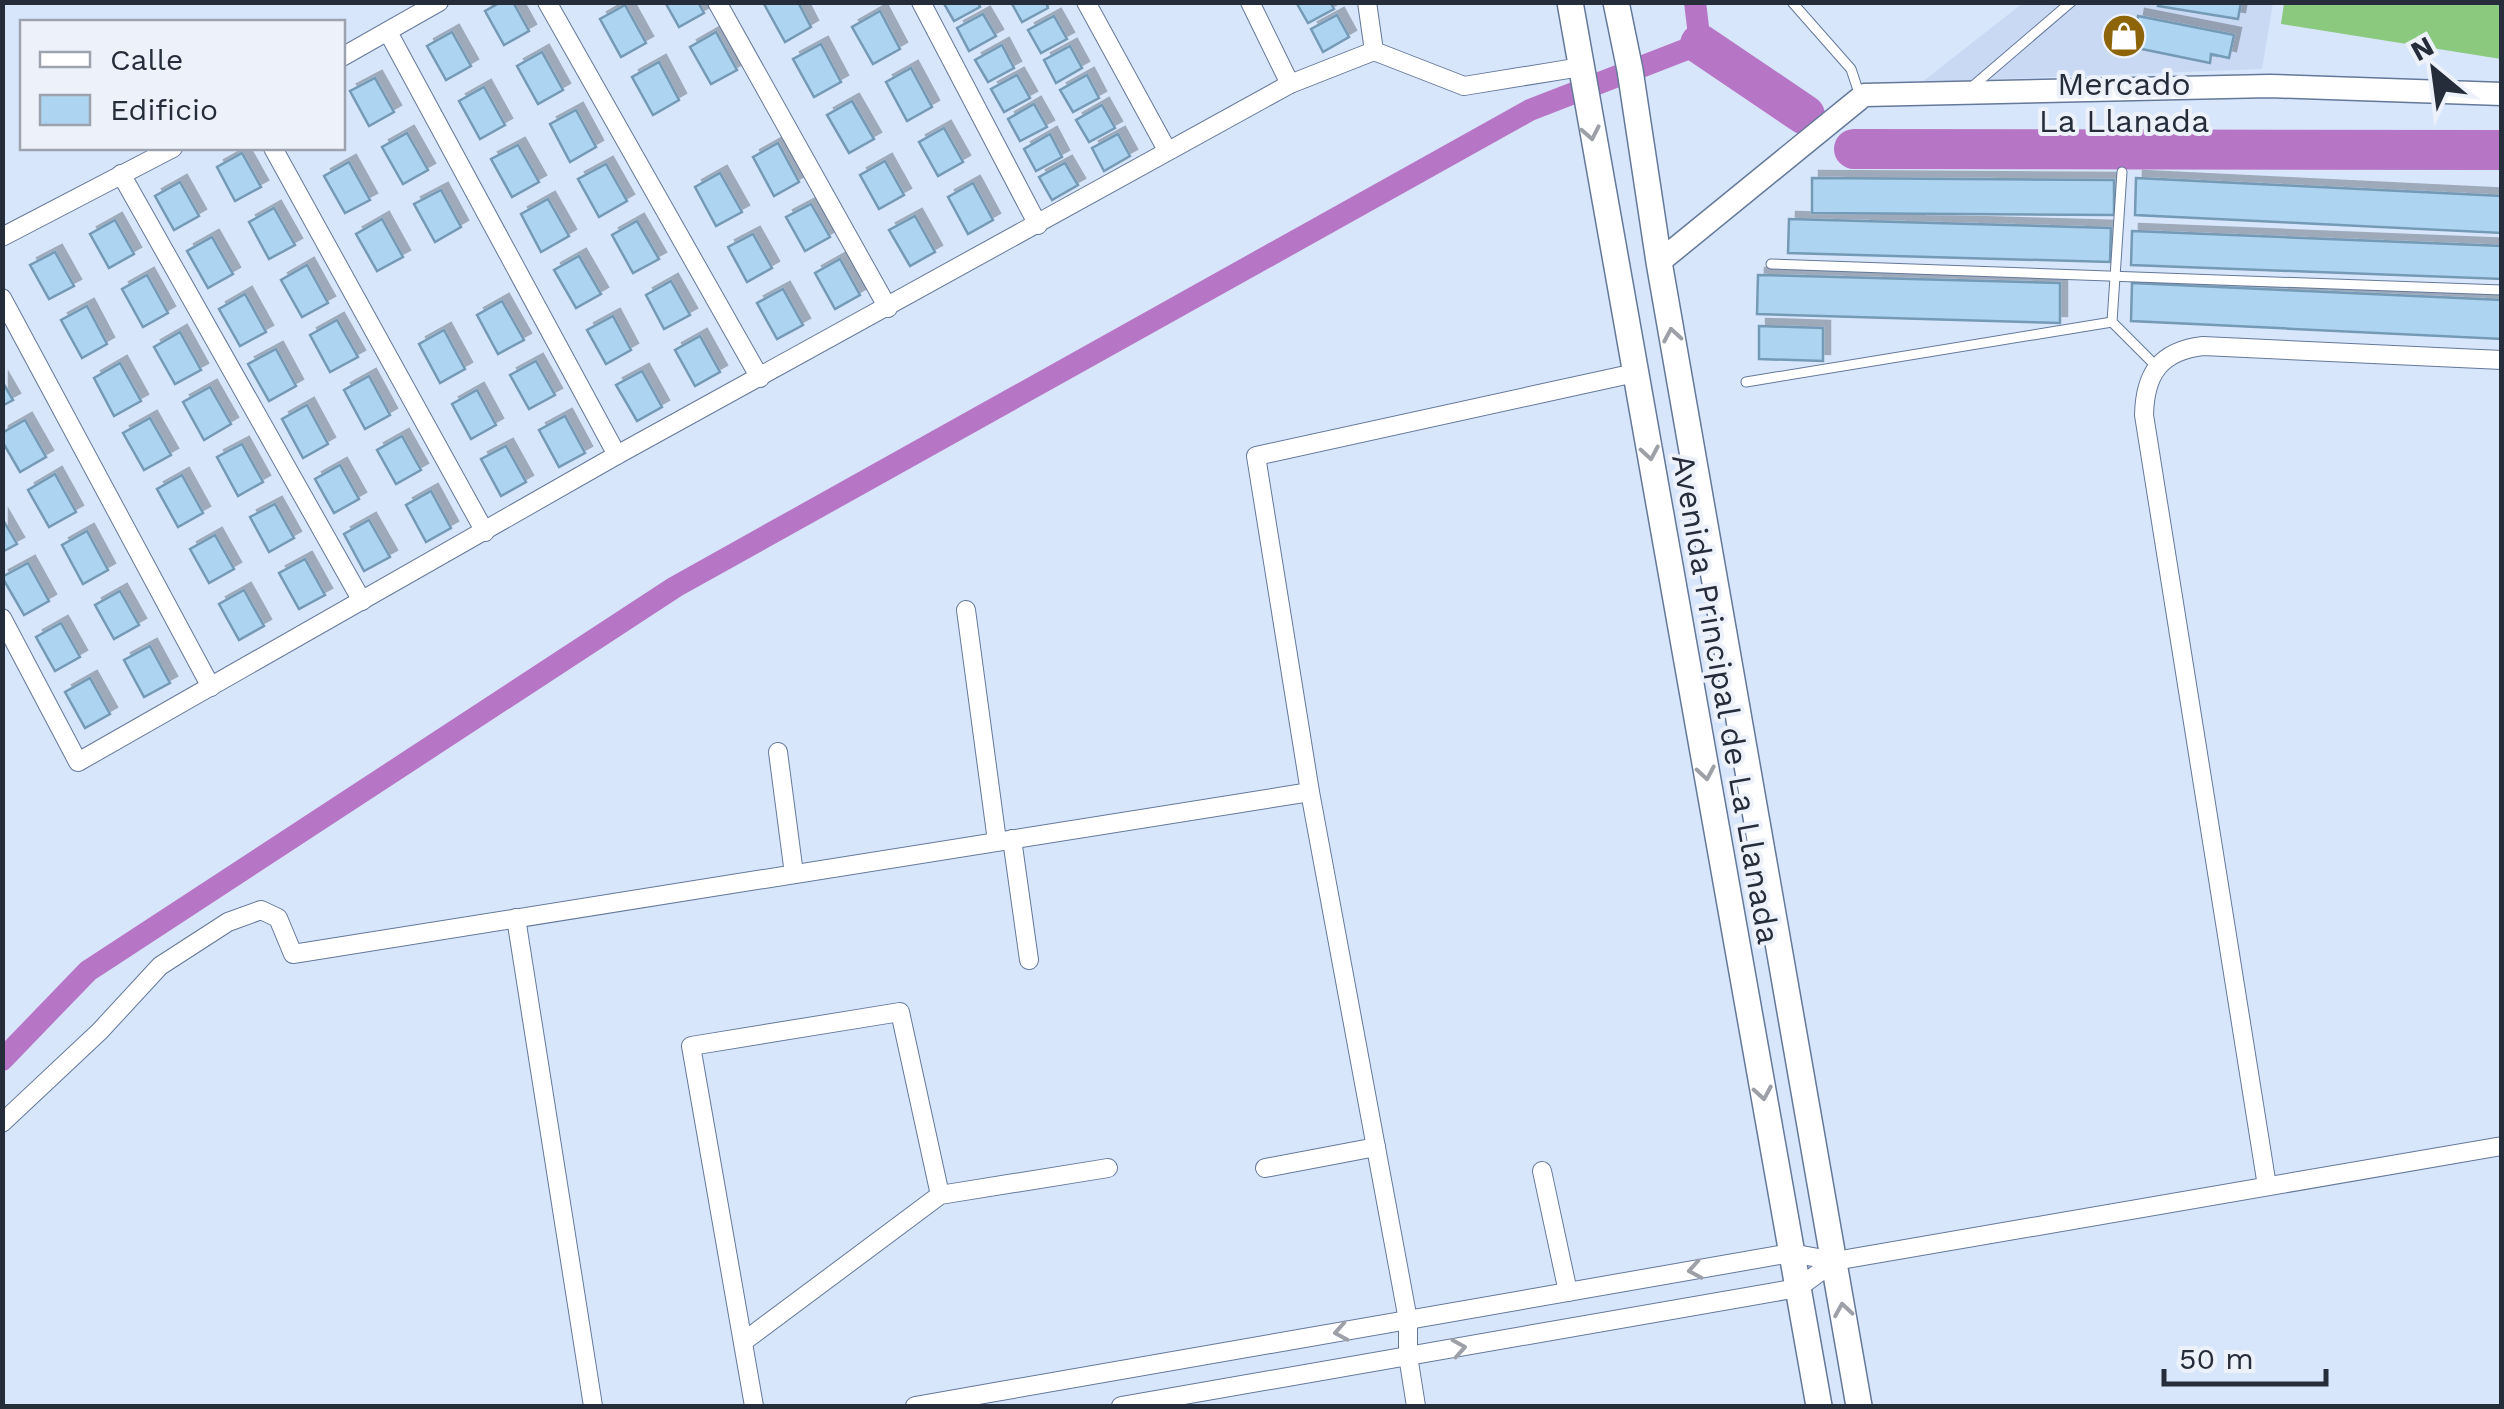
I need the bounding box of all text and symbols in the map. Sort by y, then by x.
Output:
shop icon: Mercado La Llanada [2101,13,2147,59]
legend [20,20,345,150]
north arrow [2384,20,2484,120]
text: N [2405,29,2439,68]
text: Calle [110,42,183,77]
place label: Mercado La Llanada [2039,65,2209,140]
text: Edificio [110,92,218,127]
one-way arrow [1580,125,1601,141]
one-way arrow [1662,327,1683,343]
one-way arrow [1639,445,1660,461]
street label: Avenida Principal de La Llanada [1664,451,1788,947]
one-way arrow [1695,765,1716,781]
one-way arrow [1752,1085,1773,1101]
one-way arrow [1687,1259,1704,1280]
one-way arrow [1833,1302,1854,1319]
one-way arrow [1333,1321,1349,1342]
scale bar [2164,1324,2326,1386]
one-way arrow [1450,1338,1467,1359]
text: 50 m [2179,1341,2254,1376]

